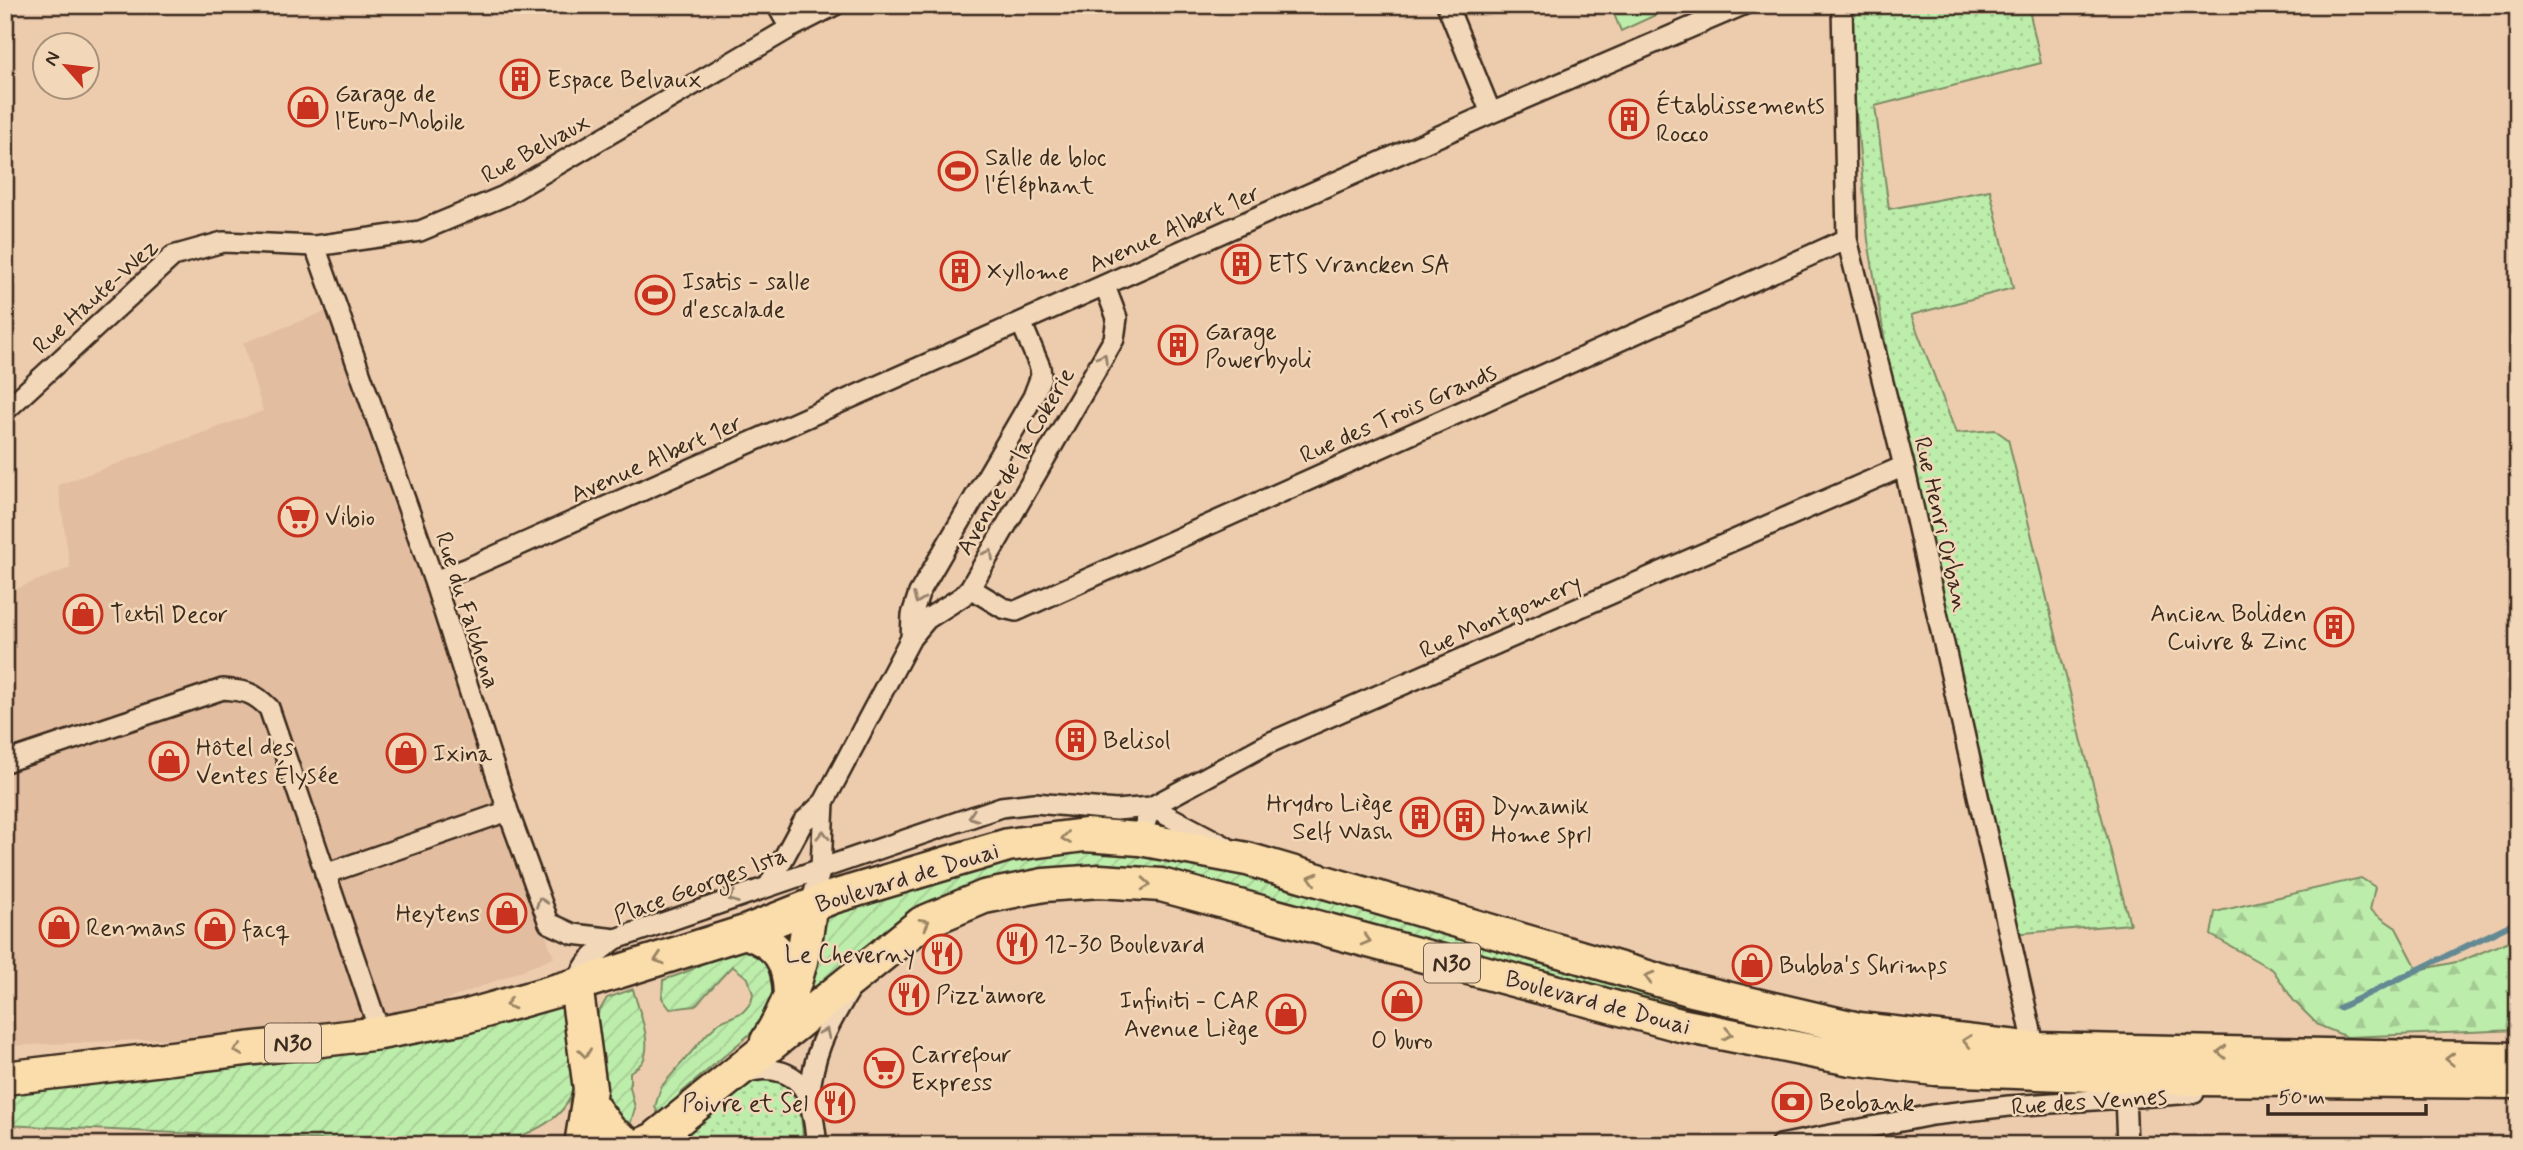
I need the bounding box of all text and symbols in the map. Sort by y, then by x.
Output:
north arrow [32,32,102,102]
text: N [38,47,66,70]
building icon: Espace Belvaux [499,58,541,100]
place label: Espace Belvaux [547,65,702,96]
place label: Garage de l'Euro-Mobile [335,79,465,138]
shop icon: Garage de l'Euro-Mobile [287,86,329,128]
place label: Établissements Rocco [1656,89,1825,150]
building icon: Établissements Rocco [1608,98,1650,140]
street label: Rue Belvaux [476,107,595,192]
place label: Salle de bloc l'Éléphant [985,143,1107,202]
sports icon: Salle de bloc l'Éléphant [937,150,979,192]
street label: Avenue Albert 1er [1084,178,1265,281]
street label: Rue Haute-Wez [27,232,165,362]
building icon: ETS Vrancken SA [1220,243,1262,285]
building icon: Xyllome [939,250,981,292]
place label: ETS Vrancken SA [1268,250,1450,281]
place label: Xyllome [987,257,1069,288]
place label: Isatis - salle d'escalade [682,267,810,326]
sports icon: Isatis - salle d'escalade [634,274,676,316]
place label: Garage Powerbyoli [1205,317,1312,376]
building icon: Garage Powerbyoli [1157,324,1199,366]
one-way arrow [1095,352,1108,365]
street label: Rue des Trois Grands [1295,357,1502,472]
street label: Avenue de la Cokerie [950,362,1083,561]
street label: Avenue Albert 1er [566,408,747,511]
street label: Rue Henri Orban [1905,434,1976,615]
supermarket icon: Vibio [277,496,319,538]
place label: Vibio [325,503,375,534]
street label: Rue du Falchena [427,528,506,693]
one-way arrow [981,549,994,562]
street label: Rue Montgomery [1415,568,1586,667]
one-way arrow [913,592,927,604]
shop icon: Textil Decor [62,593,104,635]
place label: Ancien Boliden Cuivre & Zinc [2150,599,2307,658]
place label: Textil Decor [110,600,228,631]
building icon: Ancien Boliden Cuivre & Zinc [2313,606,2355,648]
building icon: Belisol [1055,719,1097,761]
place label: Belisol [1103,726,1171,757]
shop icon: Ixina [385,732,427,774]
place label: Hôtel des Ventes Élysée [196,733,339,792]
place label: Ixina [433,739,493,770]
shop icon: Hôtel des Ventes Élysée [148,740,190,782]
place label: Hrydro Liège Self Wash [1267,789,1393,848]
place label: Dynamik Home sprl [1491,792,1591,851]
building icon: Hrydro Liège Self Wash [1399,796,1441,838]
building icon: Dynamik Home sprl [1443,799,1485,841]
one-way arrow [968,808,980,823]
one-way arrow [816,829,831,840]
one-way arrow [1060,830,1072,845]
street label: Boulevard de Douai [812,836,1003,921]
street label: Place Georges Ista [610,841,792,934]
one-way arrow [1307,872,1319,887]
one-way arrow [1140,876,1151,891]
one-way arrow [727,890,739,904]
shop icon: Heytens [486,892,528,934]
one-way arrow [535,896,549,908]
place label: Heytens [396,899,480,930]
shop icon: Renmans [38,906,80,948]
shop icon: facq [194,908,236,950]
place label: Renmans [86,913,186,944]
place label: facq [242,915,290,946]
one-way arrow [918,918,931,931]
restaurant icon: 12-30 Boulevard [996,923,1038,965]
place label: 12-30 Boulevard [1044,930,1205,961]
one-way arrow [1360,932,1372,946]
restaurant icon: Le Cheverny [921,933,963,975]
place label: Le Cheverny [785,940,915,971]
road number: N30 [1424,944,1480,982]
shop icon: Bubba's Shrimps [1731,944,1773,986]
one-way arrow [653,951,665,966]
place label: Bubba's Shrimps [1779,951,1948,982]
street label: Boulevard de Douai [1502,964,1694,1043]
one-way arrow [1643,971,1655,986]
restaurant icon: Pizz'amore [888,974,930,1016]
shop icon: O buro [1381,980,1423,1022]
place label: Pizz'amore [936,981,1046,1012]
place label: Infiniti - CAR Avenue Liège [1119,986,1259,1045]
shop icon: Infiniti - CAR Avenue Liège [1265,993,1307,1035]
one-way arrow [505,995,517,1010]
road number: N30 [265,1024,321,1062]
place label: O buro [1371,1026,1433,1057]
one-way arrow [1722,1026,1734,1041]
one-way arrow [817,1028,831,1040]
one-way arrow [1962,1034,1973,1049]
place label: Carrefour Express [911,1040,1012,1099]
one-way arrow [232,1042,243,1057]
one-way arrow [2216,1045,2227,1060]
one-way arrow [577,1047,592,1059]
supermarket icon: Carrefour Express [863,1047,905,1089]
one-way arrow [2444,1051,2454,1067]
scale bar [2268,1073,2425,1117]
bank icon: Beobank [1771,1081,1813,1123]
restaurant icon: Poivre et Sel [814,1082,856,1124]
street label: Rue des Vennes [2010,1082,2168,1123]
text: 50 m [2278,1084,2325,1112]
place label: Beobank [1819,1088,1915,1119]
place label: Poivre et Sel [682,1089,808,1120]

